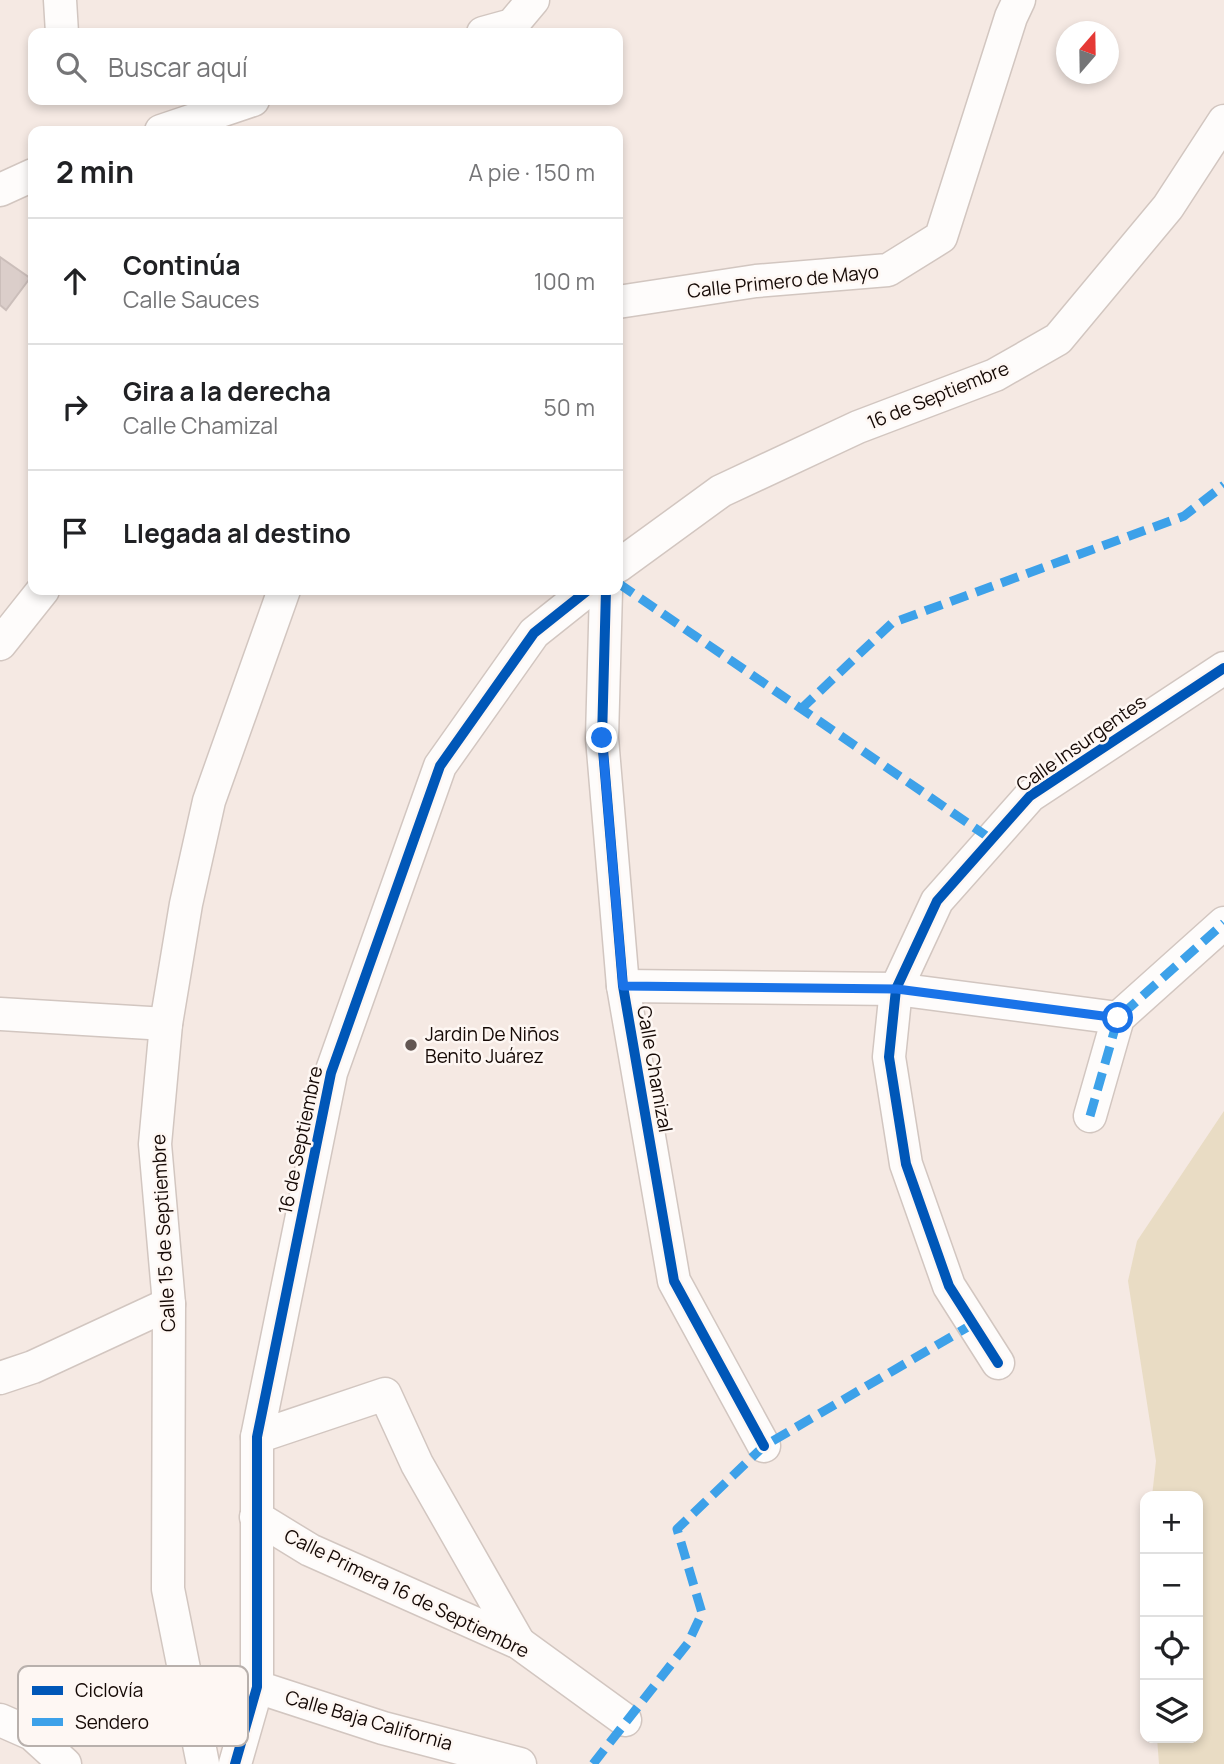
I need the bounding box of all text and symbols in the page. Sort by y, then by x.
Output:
north arrow [1056,21,1119,84]
search box [28,28,623,105]
icon: search [52,48,90,86]
text: Buscar aquí [108,49,248,85]
text: 2 min [56,151,134,192]
text: A pie · 150 m [469,156,595,188]
text: Continúa [123,247,241,283]
street label: Calle Primero de Mayo [686,258,880,304]
icon: ahead [56,262,94,300]
text: 100 m [534,265,595,297]
text: Calle Sauces [123,283,260,315]
street label: 16 de Septiembre [863,355,1013,435]
text: Gira a la derecha [123,373,331,409]
icon: right [56,388,94,426]
text: 50 m [544,391,595,423]
text: Calle Chamizal [123,409,278,441]
icon: arrive [56,514,94,552]
text: Llegada al destino [123,515,351,551]
street label: Calle Insurgentes [1011,688,1151,798]
route end [586,722,617,753]
route start [1102,1002,1133,1033]
street label: Calle Chamizal [631,1004,679,1134]
place label: Jardin De Niños Benito Juárez [425,1021,559,1069]
marker: Jardin De Niños Benito Juárez [403,1037,419,1053]
street label: 16 de Septiembre [272,1063,328,1217]
street label: Calle 15 de Septiembre [145,1133,181,1333]
map controls [1140,1491,1203,1743]
button: + [1140,1491,1203,1554]
street label: Calle Primera 16 de Septiembre [280,1522,534,1664]
button: − [1140,1554,1203,1617]
button: locate [1140,1617,1203,1680]
legend [18,1666,248,1746]
text: Ciclovía [75,1677,143,1703]
button: layers [1140,1680,1203,1743]
street label: Calle Baja California [282,1684,456,1756]
text: Sendero [75,1709,149,1735]

